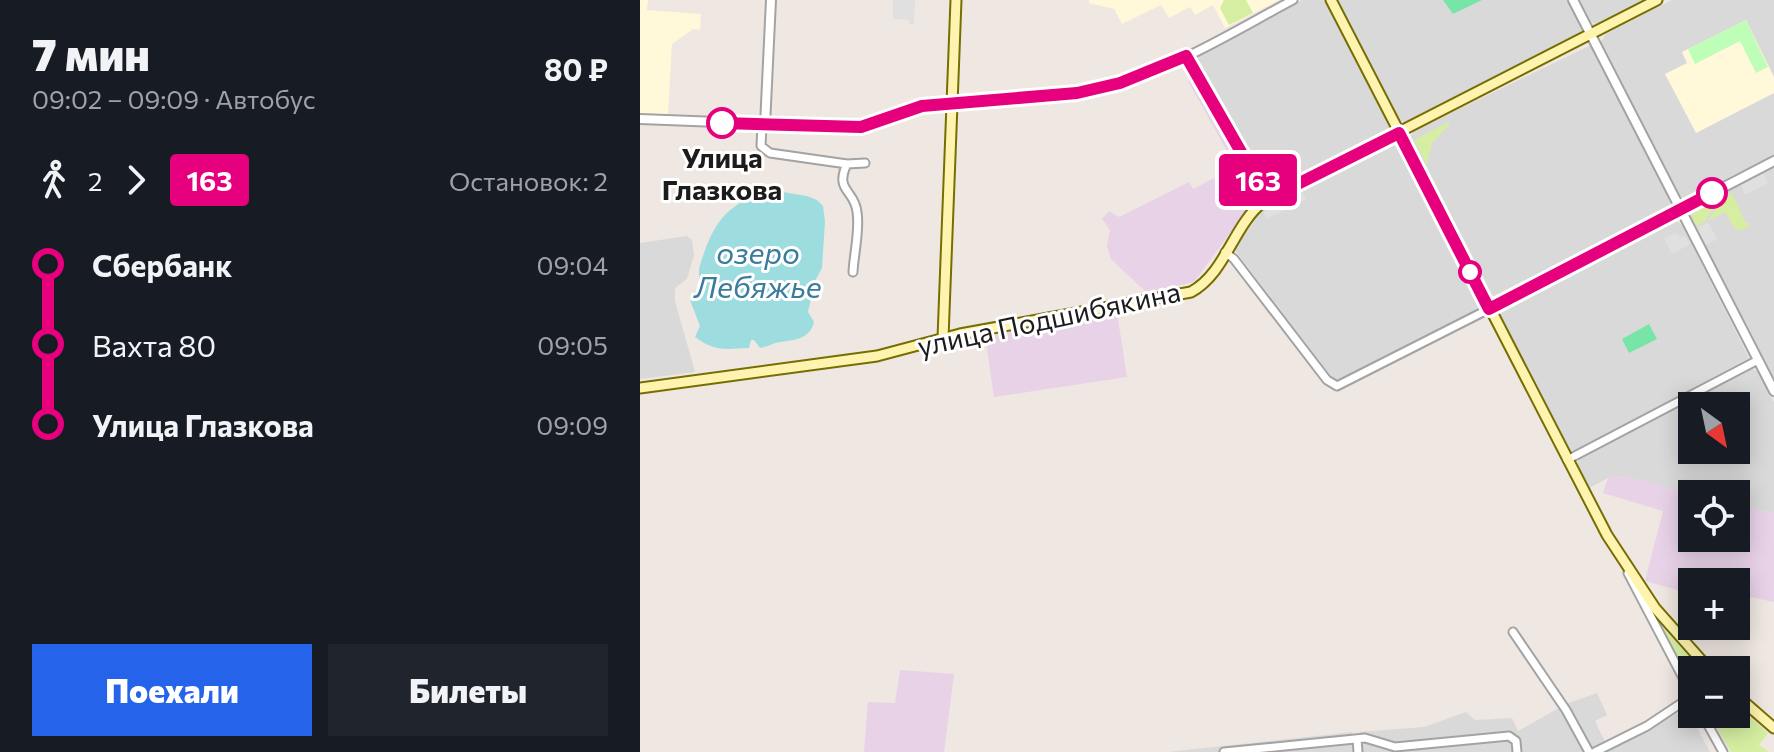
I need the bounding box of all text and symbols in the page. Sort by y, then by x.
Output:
text: 7 мин [32,26,150,80]
text: 80 ₽ [544,50,608,87]
text: 09:02 – 09:09 · Автобус [32,83,316,114]
marker: Улица Глазкова [707,108,737,138]
place label: Улица Глазкова [662,140,782,206]
line badge: 163 [1212,154,1304,206]
icon: walk [32,158,76,202]
icon: forward [114,158,158,202]
text: 163 [186,163,233,197]
text: 163 [1235,163,1281,197]
text: 2 [88,165,102,196]
text: Остановок: 2 [449,165,608,196]
unlabelled marker [1697,178,1727,208]
water label: озеро Лебяжье [692,233,822,304]
text: Сбербанк [92,246,232,283]
text: 09:04 [537,249,608,280]
unlabelled marker [1459,261,1481,283]
street label: улица Подшибякина [914,274,1184,363]
text: Вахта 80 [92,326,216,363]
text: 09:05 [537,329,608,360]
north arrow [1678,392,1750,464]
map controls [1678,392,1750,728]
text: Улица Глазкова [92,406,314,443]
text: 09:09 [536,409,608,440]
button: locate [1678,480,1750,552]
button: + [1678,568,1750,640]
button: Поехали [32,644,312,736]
button: Билеты [328,644,608,736]
button: − [1678,656,1750,728]

